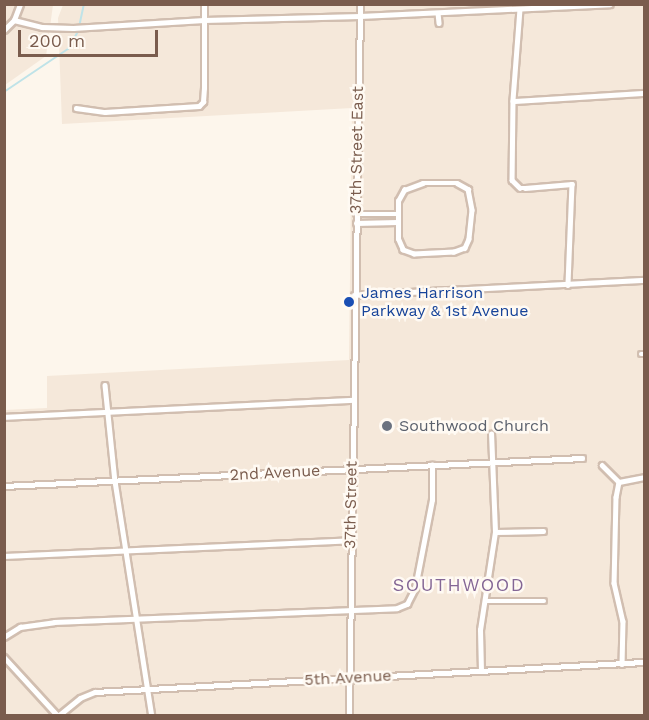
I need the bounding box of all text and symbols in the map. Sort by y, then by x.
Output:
scale bar [21,18,160,56]
text: 200 m [29,30,85,51]
street label: 37th Street East [346,86,368,214]
place label: James Harrison Parkway & 1st Avenue [361,283,530,321]
marker: James Harrison Parkway & 1st Avenue [342,295,356,309]
place label: Southwood Church [399,416,549,436]
marker: Southwood Church [380,419,394,433]
street label: 2nd Avenue [229,461,321,485]
street label: 37th Street [341,461,361,549]
district label: SOUTHWOOD [393,574,525,596]
street label: 5th Avenue [304,666,392,690]

